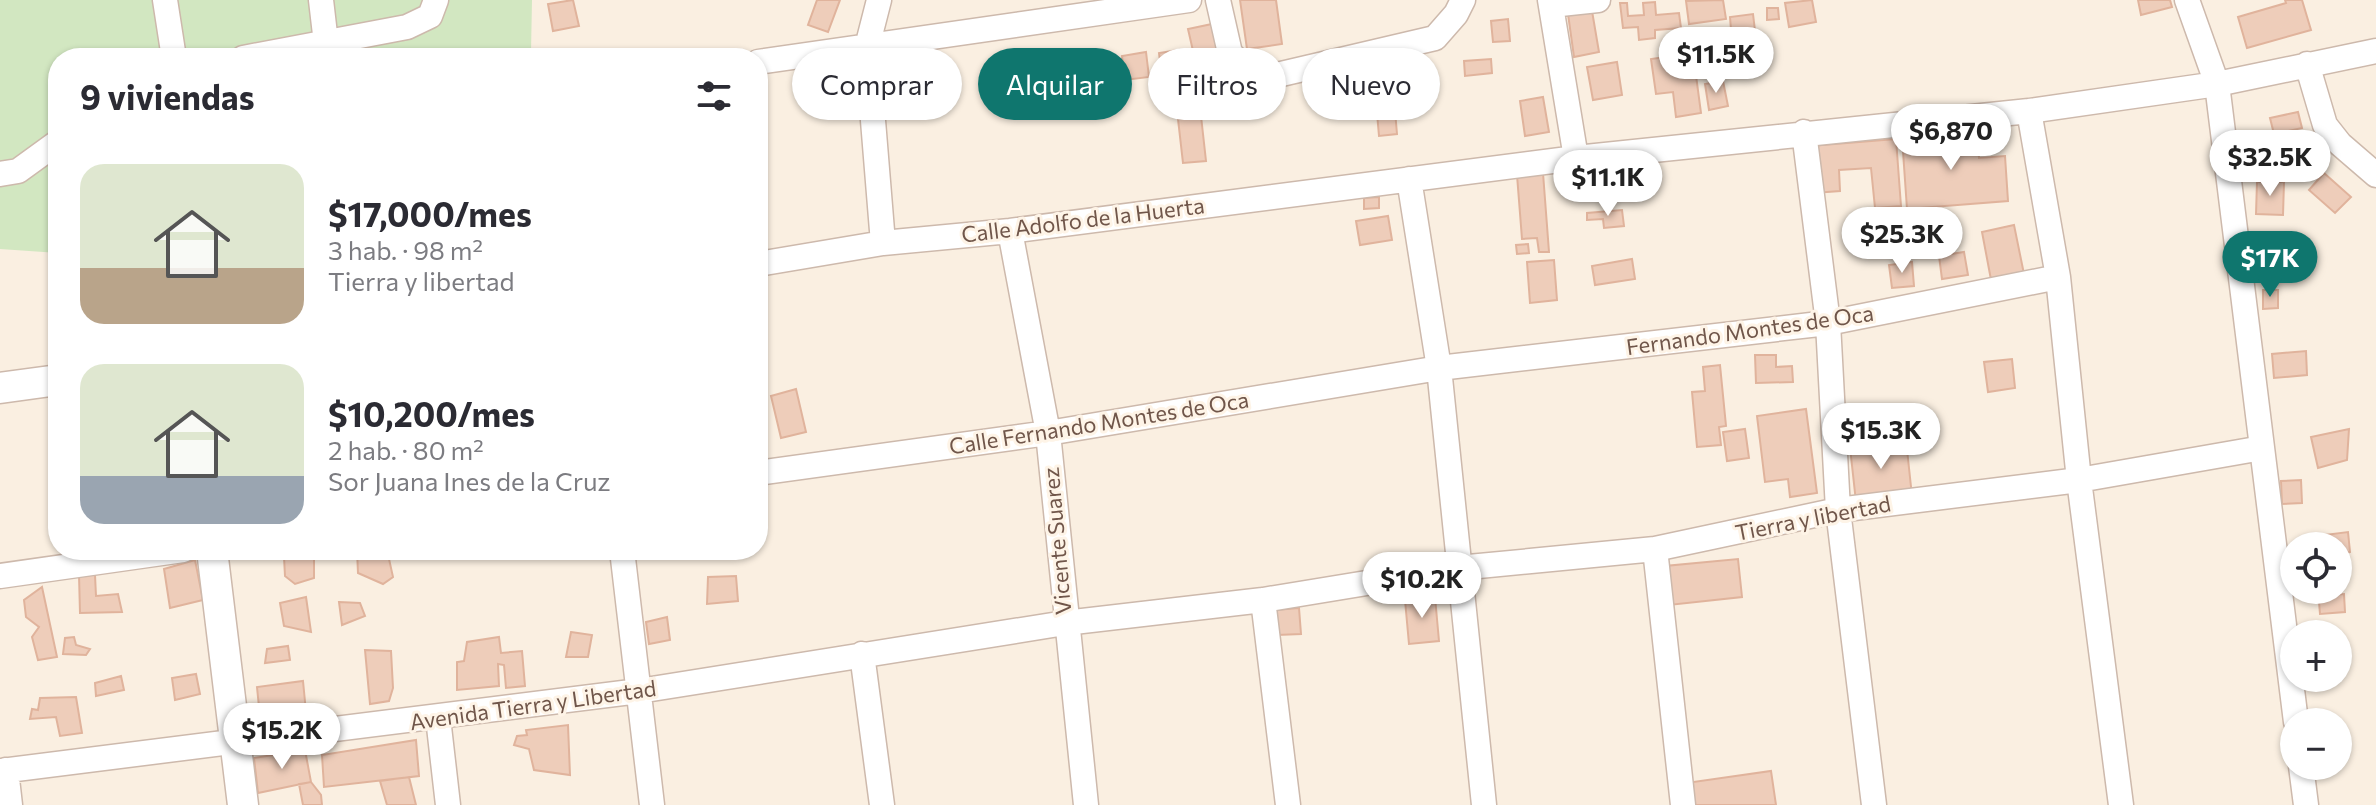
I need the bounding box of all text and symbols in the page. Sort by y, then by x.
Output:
pin: $11.5K [1651,27,1781,95]
text: $11.5K [1677,37,1755,68]
chip: Comprar [792,48,962,120]
chip: Alquilar [978,48,1132,120]
chip: Filtros [1148,48,1286,120]
chip: Nuevo [1302,48,1440,120]
icon: filters [692,74,736,118]
text: 9 viviendas [80,75,255,117]
pin: $6,870 [1886,104,2016,172]
text: $6,870 [1909,114,1993,145]
pin: $32.5K [2205,130,2335,198]
text: $32.5K [2228,140,2312,171]
pin: $11.1K [1543,150,1673,218]
text: $11.1K [1571,160,1645,191]
street label: Calle Adolfo de la Huerta [960,191,1206,248]
text: $17,000/mes [328,192,532,234]
icon: home [144,196,240,292]
pin: $25.3K [1837,207,1967,275]
text: $25.3K [1860,217,1944,248]
pin: $17K [2223,231,2317,299]
text: 3 hab. · 98 m² [328,234,483,265]
text: $17K [2240,241,2300,272]
text: Tierra y libertad [328,265,515,296]
street label: Fernando Montes de Oca [1624,299,1875,360]
street label: Calle Fernando Montes de Oca [947,385,1251,460]
text: $10,200/mes [328,392,535,434]
icon: home [144,396,240,492]
pin: $15.3K [1816,403,1946,471]
text: $15.3K [1840,413,1922,444]
text: 2 hab. · 80 m² [328,434,484,465]
text: Sor Juana Ines de la Cruz [328,465,611,496]
street label: Vicente Suarez [1037,466,1076,616]
street label: Tierra y libertad [1733,489,1893,546]
map controls [2280,532,2352,780]
button: locate [2280,532,2352,604]
pin: $10.2K [1357,552,1487,620]
text: $10.2K [1380,562,1464,593]
button: + [2280,620,2352,692]
street label: Avenida Tierra y Libertad [408,674,658,735]
pin: $15.2K [217,703,347,771]
button: − [2280,708,2352,780]
text: $15.2K [241,713,323,744]

